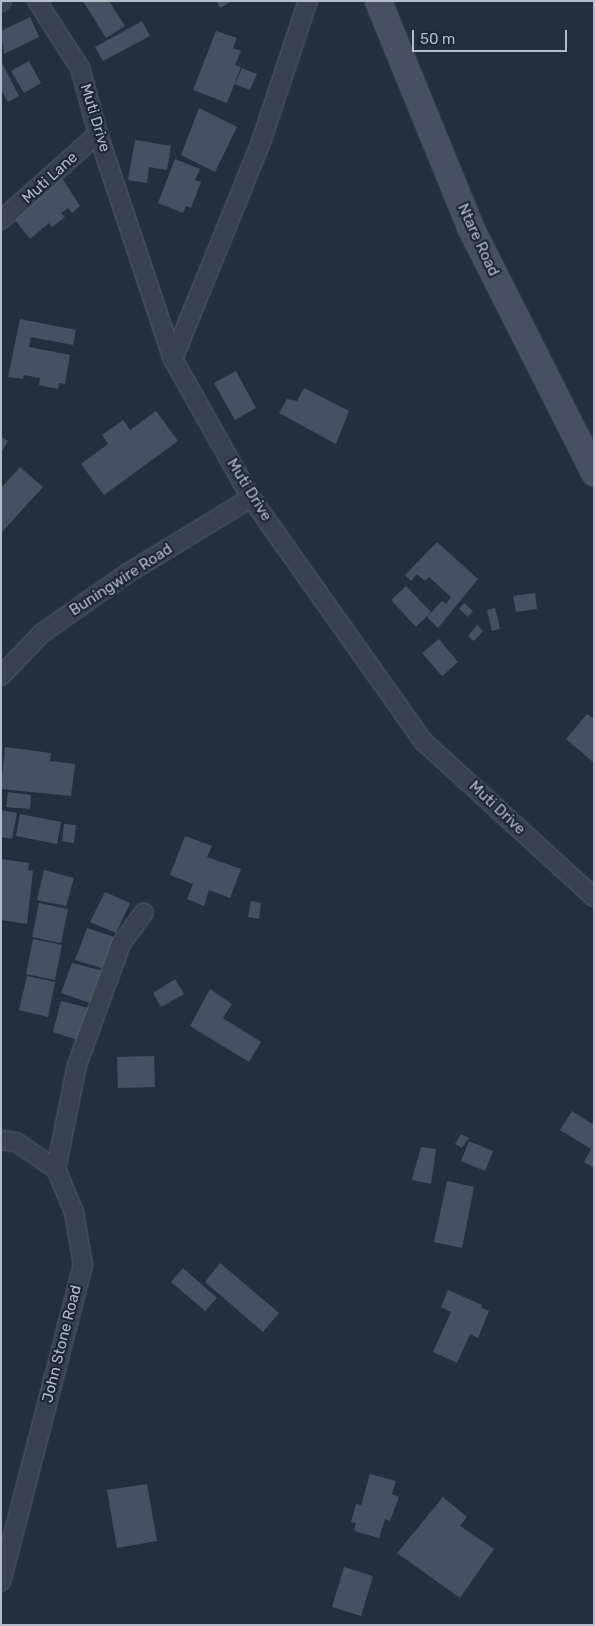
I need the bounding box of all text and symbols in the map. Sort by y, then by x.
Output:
scale bar [415,20,570,52]
text: 50 m [420,30,455,48]
street label: Muti Drive [76,82,114,154]
street label: Muti Lane [19,148,81,208]
street label: Ntare Road [453,201,503,279]
street label: Muti Drive [223,455,275,525]
street label: Buningwire Road [66,540,176,620]
street label: Muti Drive [465,777,529,839]
street label: John Stone Road [39,1283,85,1405]

